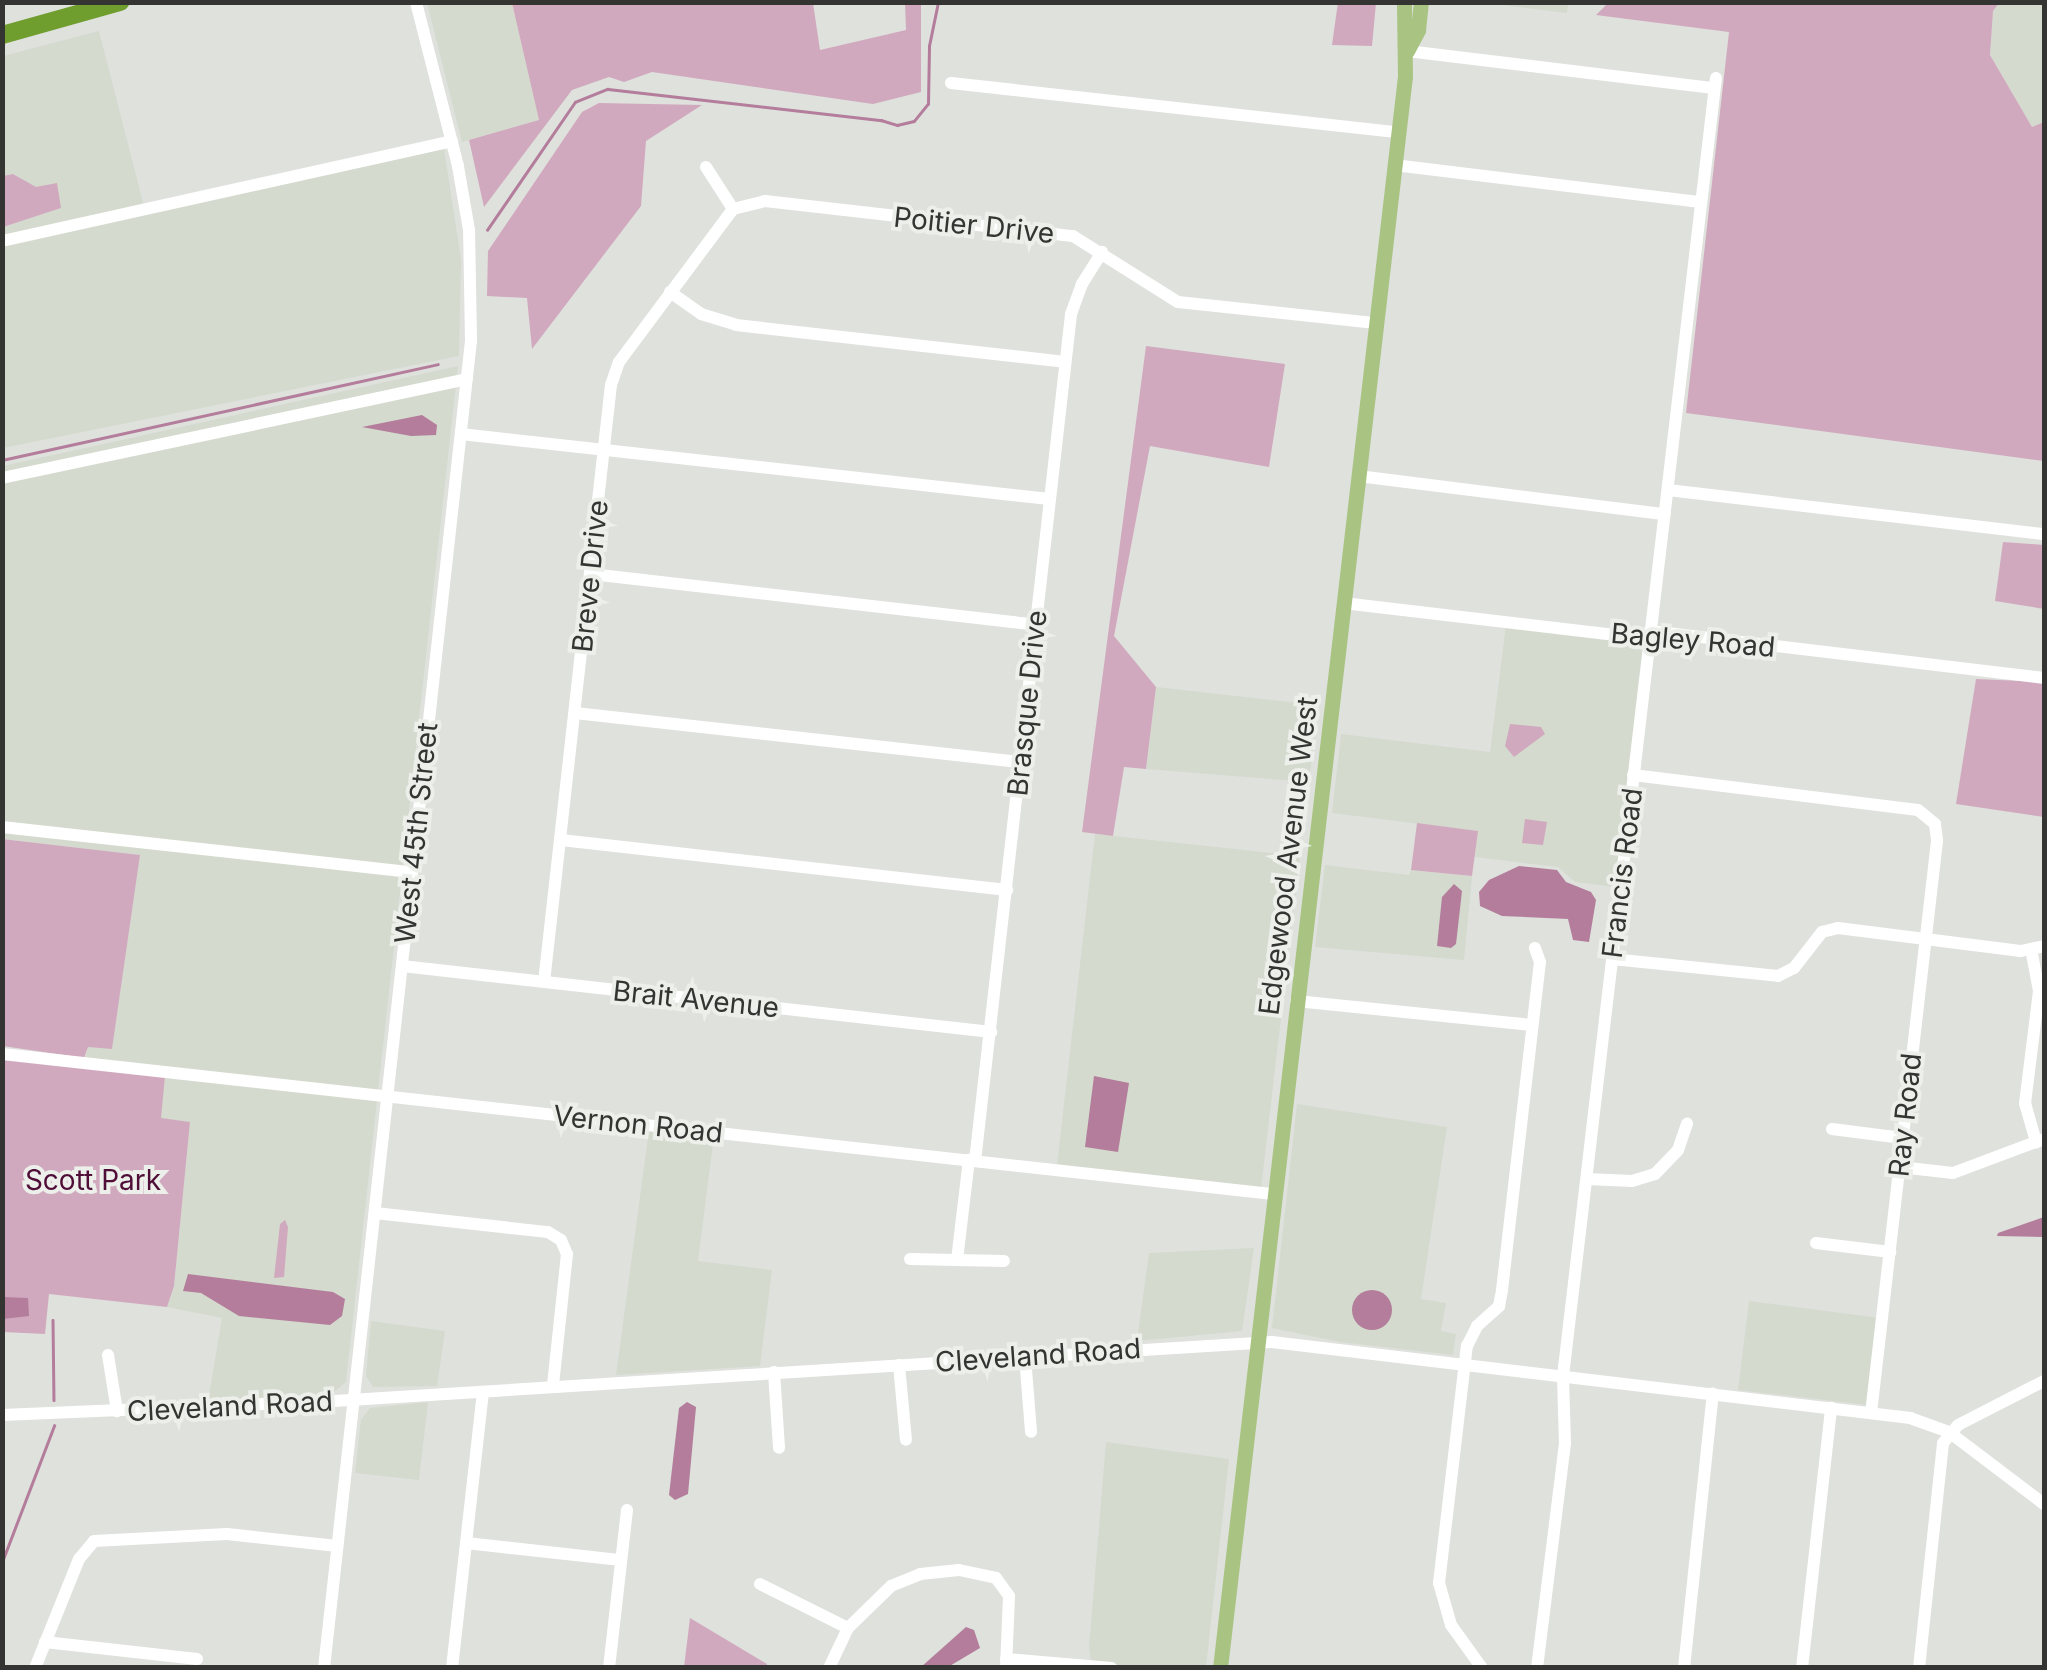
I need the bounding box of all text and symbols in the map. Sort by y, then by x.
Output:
street label: Poitier Drive [892,200,1056,250]
street label: Breve Drive [565,498,615,654]
street label: Brasque Drive [1001,608,1053,798]
street label: Bagley Road [1609,616,1777,664]
street label: Edgewood Avenue West [1252,695,1324,1017]
street label: West 45th Street [388,721,444,945]
street label: Francis Road [1595,786,1649,960]
street label: Brait Avenue [611,974,781,1024]
street label: Ray Road [1882,1051,1928,1179]
street label: Vernon Road [551,1098,725,1150]
park label: Scott Park [25,1163,161,1197]
street label: Cleveland Road [934,1331,1142,1379]
street label: Cleveland Road [126,1384,334,1428]

